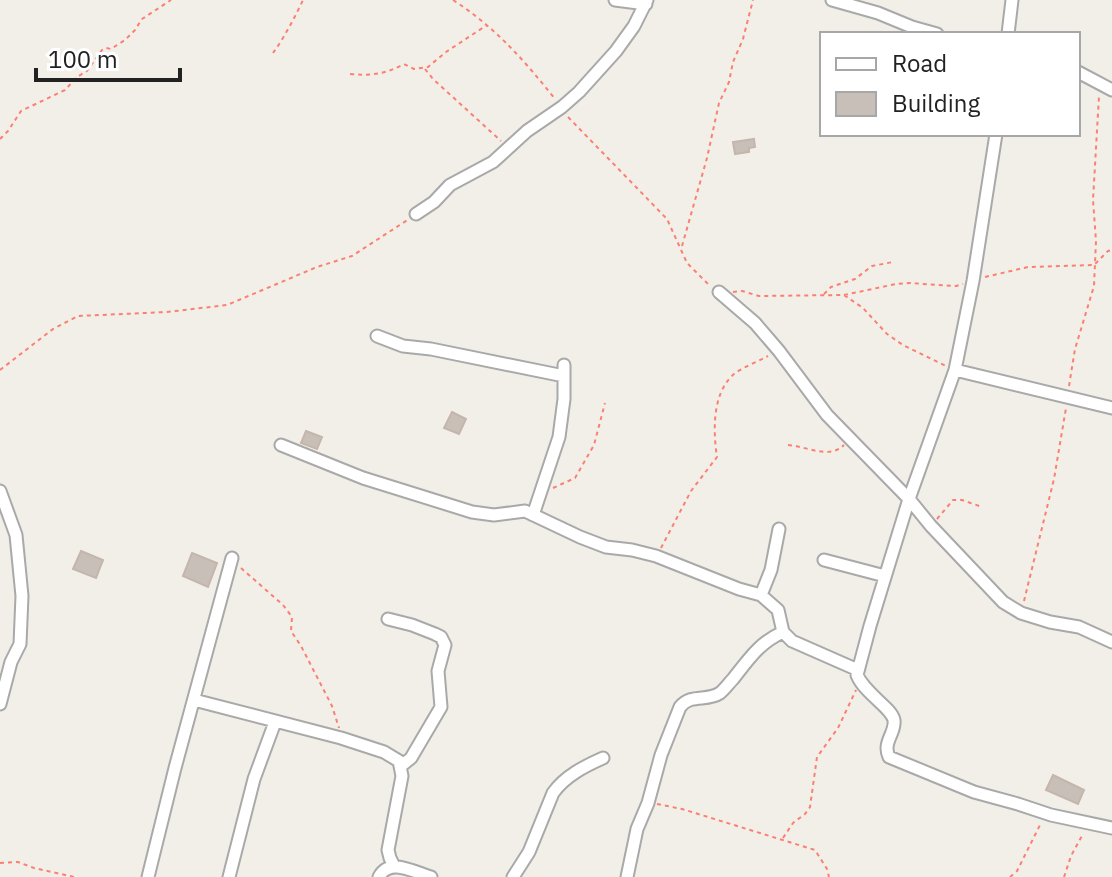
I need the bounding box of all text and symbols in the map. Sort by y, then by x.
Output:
scale bar [36,32,180,82]
legend [820,32,1080,136]
text: 100 m [48,43,118,75]
text: Road [892,47,947,79]
text: Building [892,87,980,119]

